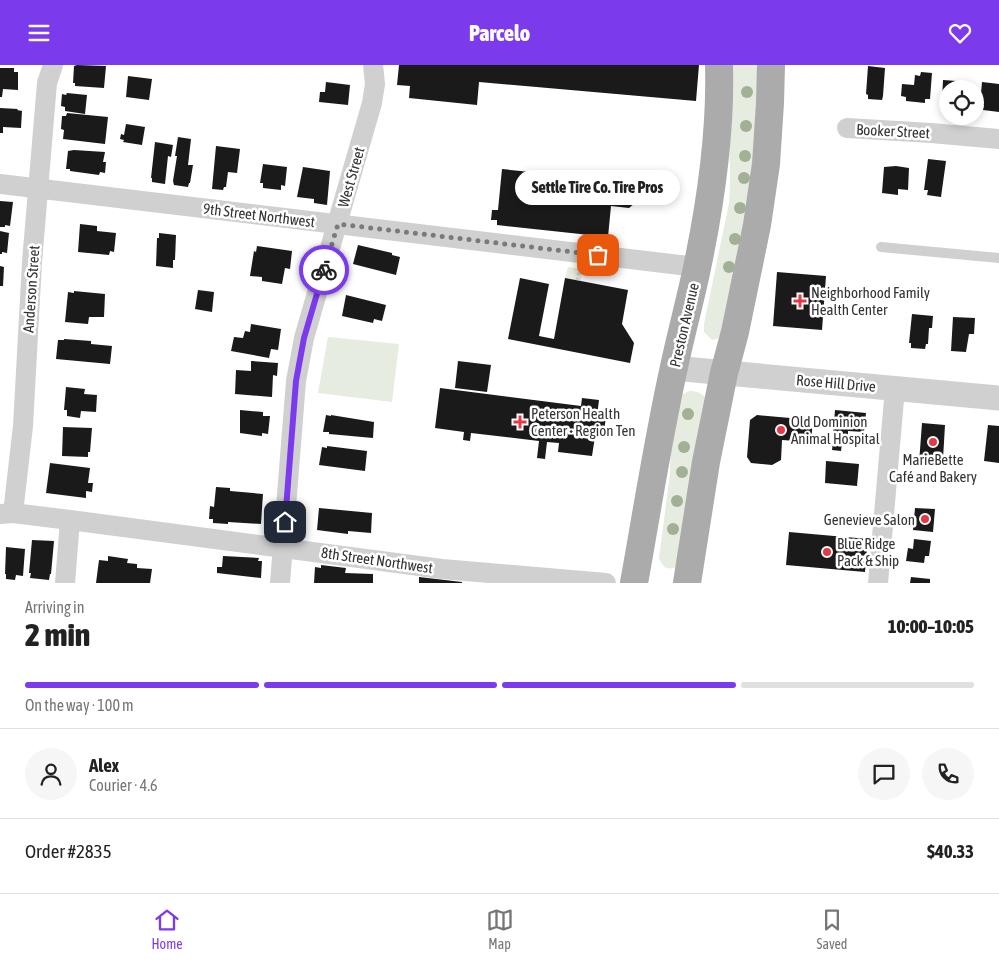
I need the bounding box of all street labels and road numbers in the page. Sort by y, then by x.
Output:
street label: Booker Street [856,121,930,141]
street label: West Street [334,145,368,209]
street label: 9th Street Northwest [202,200,316,230]
street label: Anderson Street [19,245,43,333]
street label: Preston Avenue [666,281,702,369]
street label: Rose Hill Drive [795,371,877,395]
street label: 8th Street Northwest [320,544,434,576]

